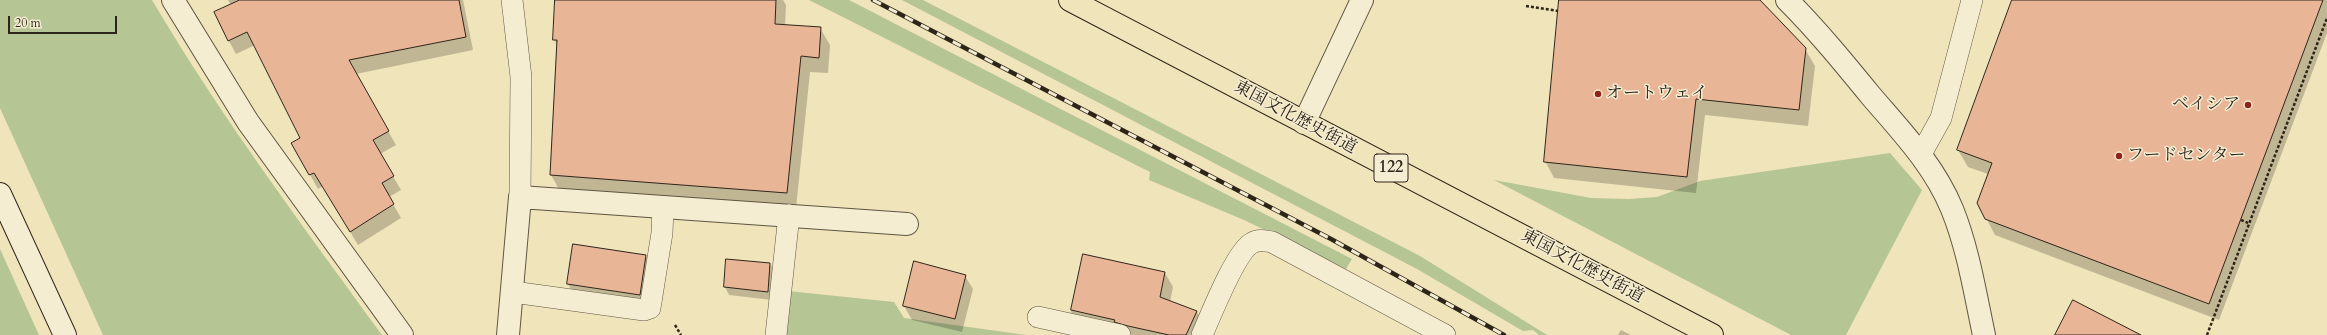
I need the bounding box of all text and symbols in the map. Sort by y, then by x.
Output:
scale bar [10,8,119,34]
text: 20 m [15,15,41,31]
street label: 東国文化歴史街道 [1230,77,1360,159]
place label: オートウェイ [1606,84,1708,104]
marker: オートウェイ [1593,89,1603,99]
place label: ベイシア [2172,95,2240,115]
marker: ベイシア [2243,100,2253,110]
place label: フードセンター [2127,146,2245,166]
marker: フードセンター [2114,151,2124,161]
road number: 122 [1374,154,1408,182]
street label: 東国文化歴史街道 [1517,226,1647,308]

